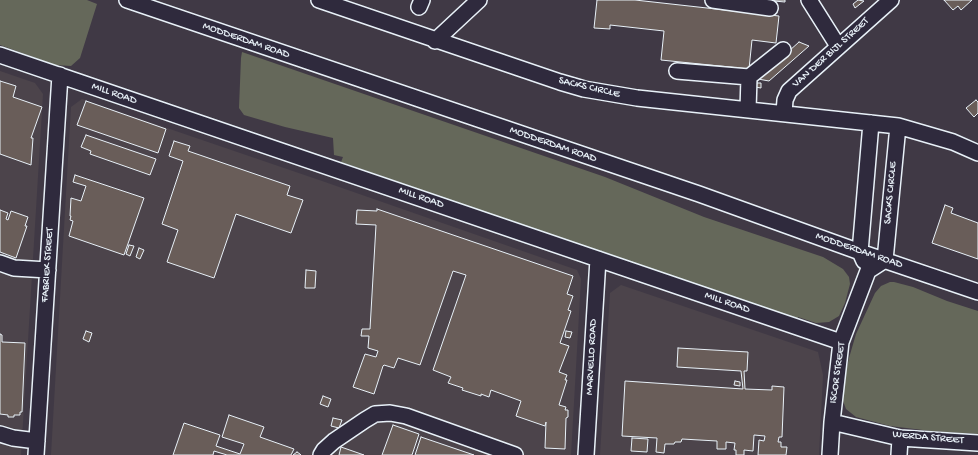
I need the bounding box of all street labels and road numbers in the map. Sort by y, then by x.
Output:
street label: VAN DER BIJL STREET [790,15,872,91]
street label: MODDERDAM ROAD [201,20,291,62]
street label: SACKS CIRCLE [557,75,621,101]
street label: MILL ROAD [90,80,138,108]
street label: MODDERDAM ROAD [508,124,598,166]
street label: SACKS CIRCLE [882,161,900,225]
street label: MILL ROAD [397,184,445,212]
street label: FABRIEK STREET [39,227,57,303]
street label: MODDERDAM ROAD [814,230,904,272]
street label: MILL ROAD [703,289,751,317]
street label: MARVELLO ROAD [583,319,601,395]
street label: ISCOR STREET [827,342,849,404]
street label: WERDA STREET [892,428,964,448]

